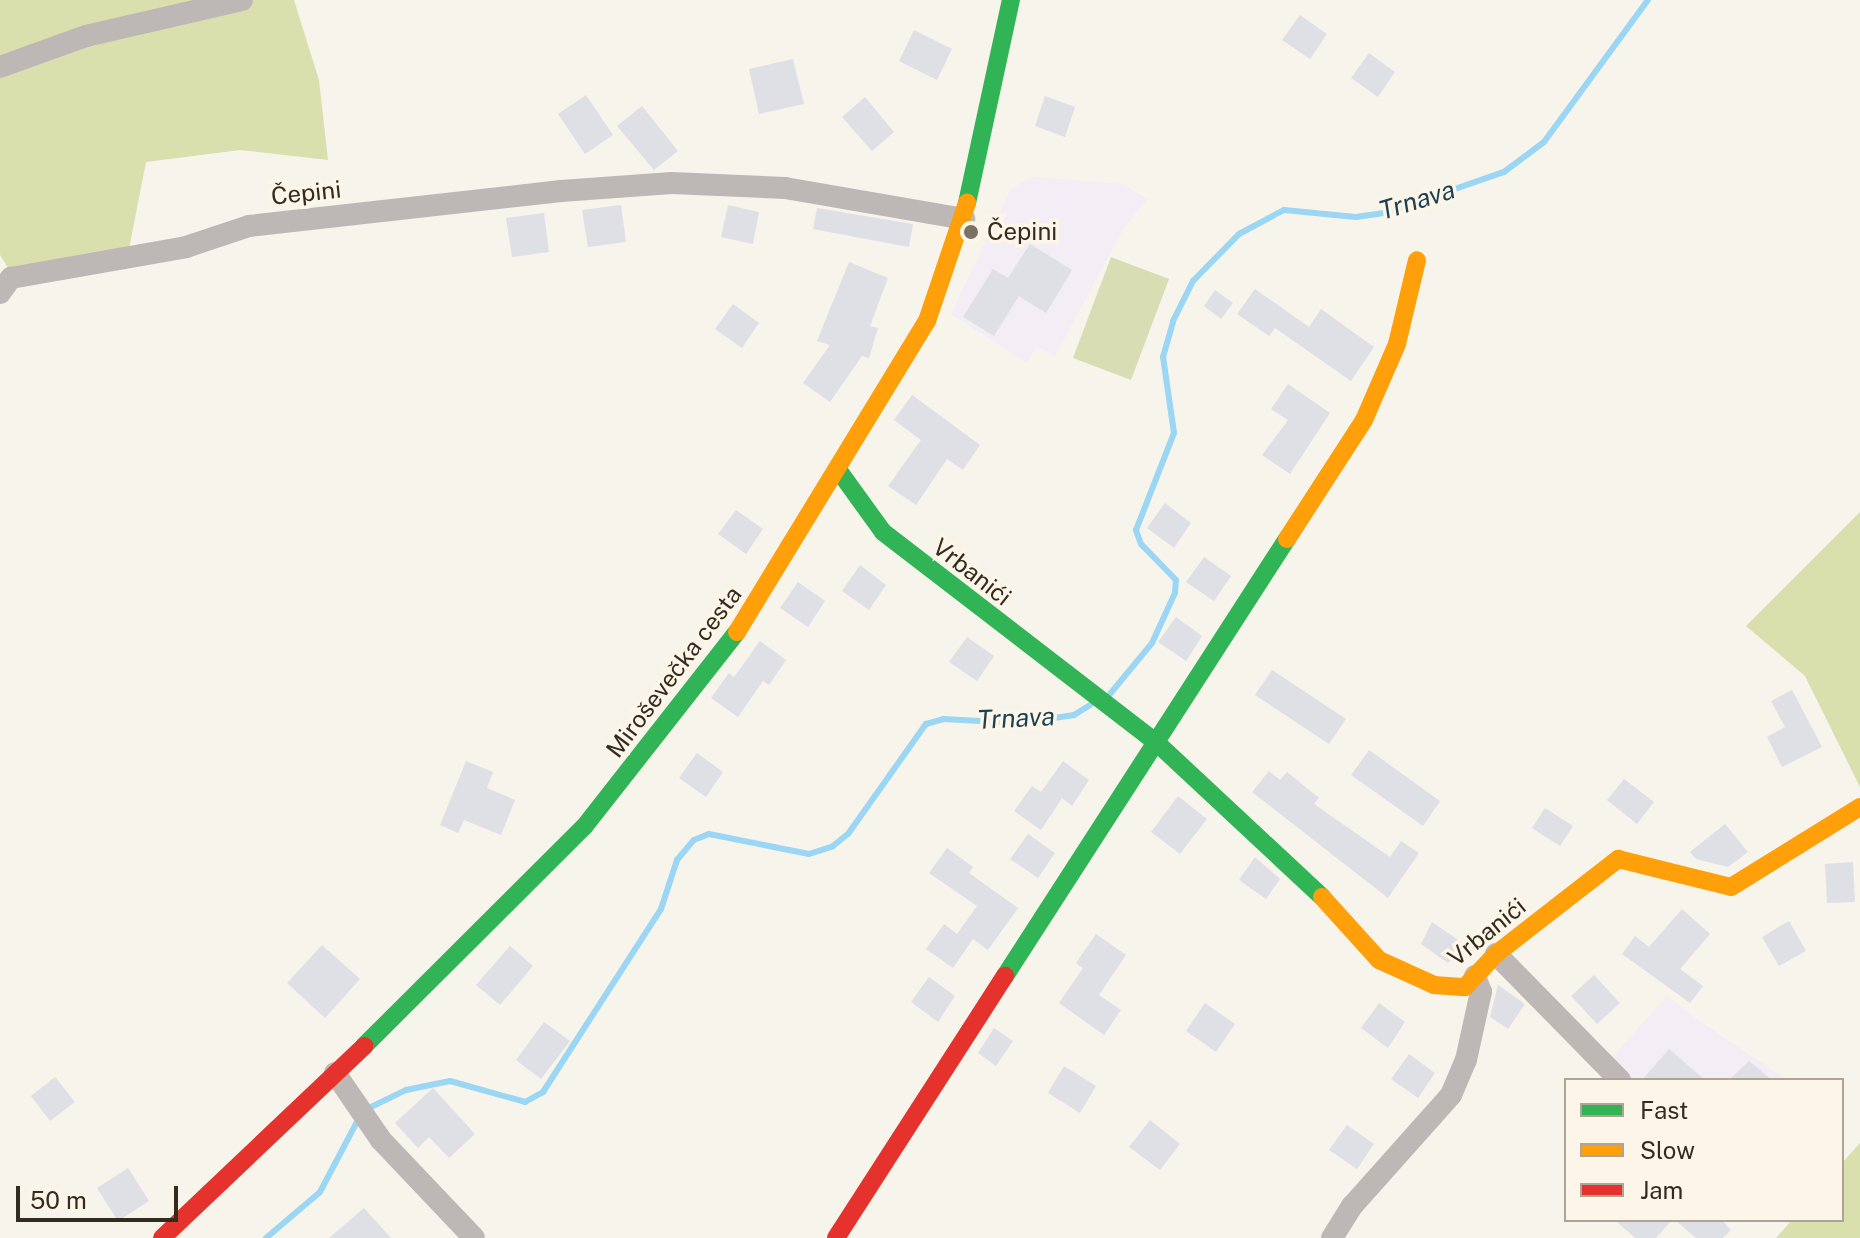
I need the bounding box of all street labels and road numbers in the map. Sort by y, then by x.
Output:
street label: Čepini [270,175,342,211]
street label: Vrbanići [927,532,1017,612]
street label: Miroševečka cesta [600,581,748,763]
street label: Vrbanići [1442,892,1532,972]

